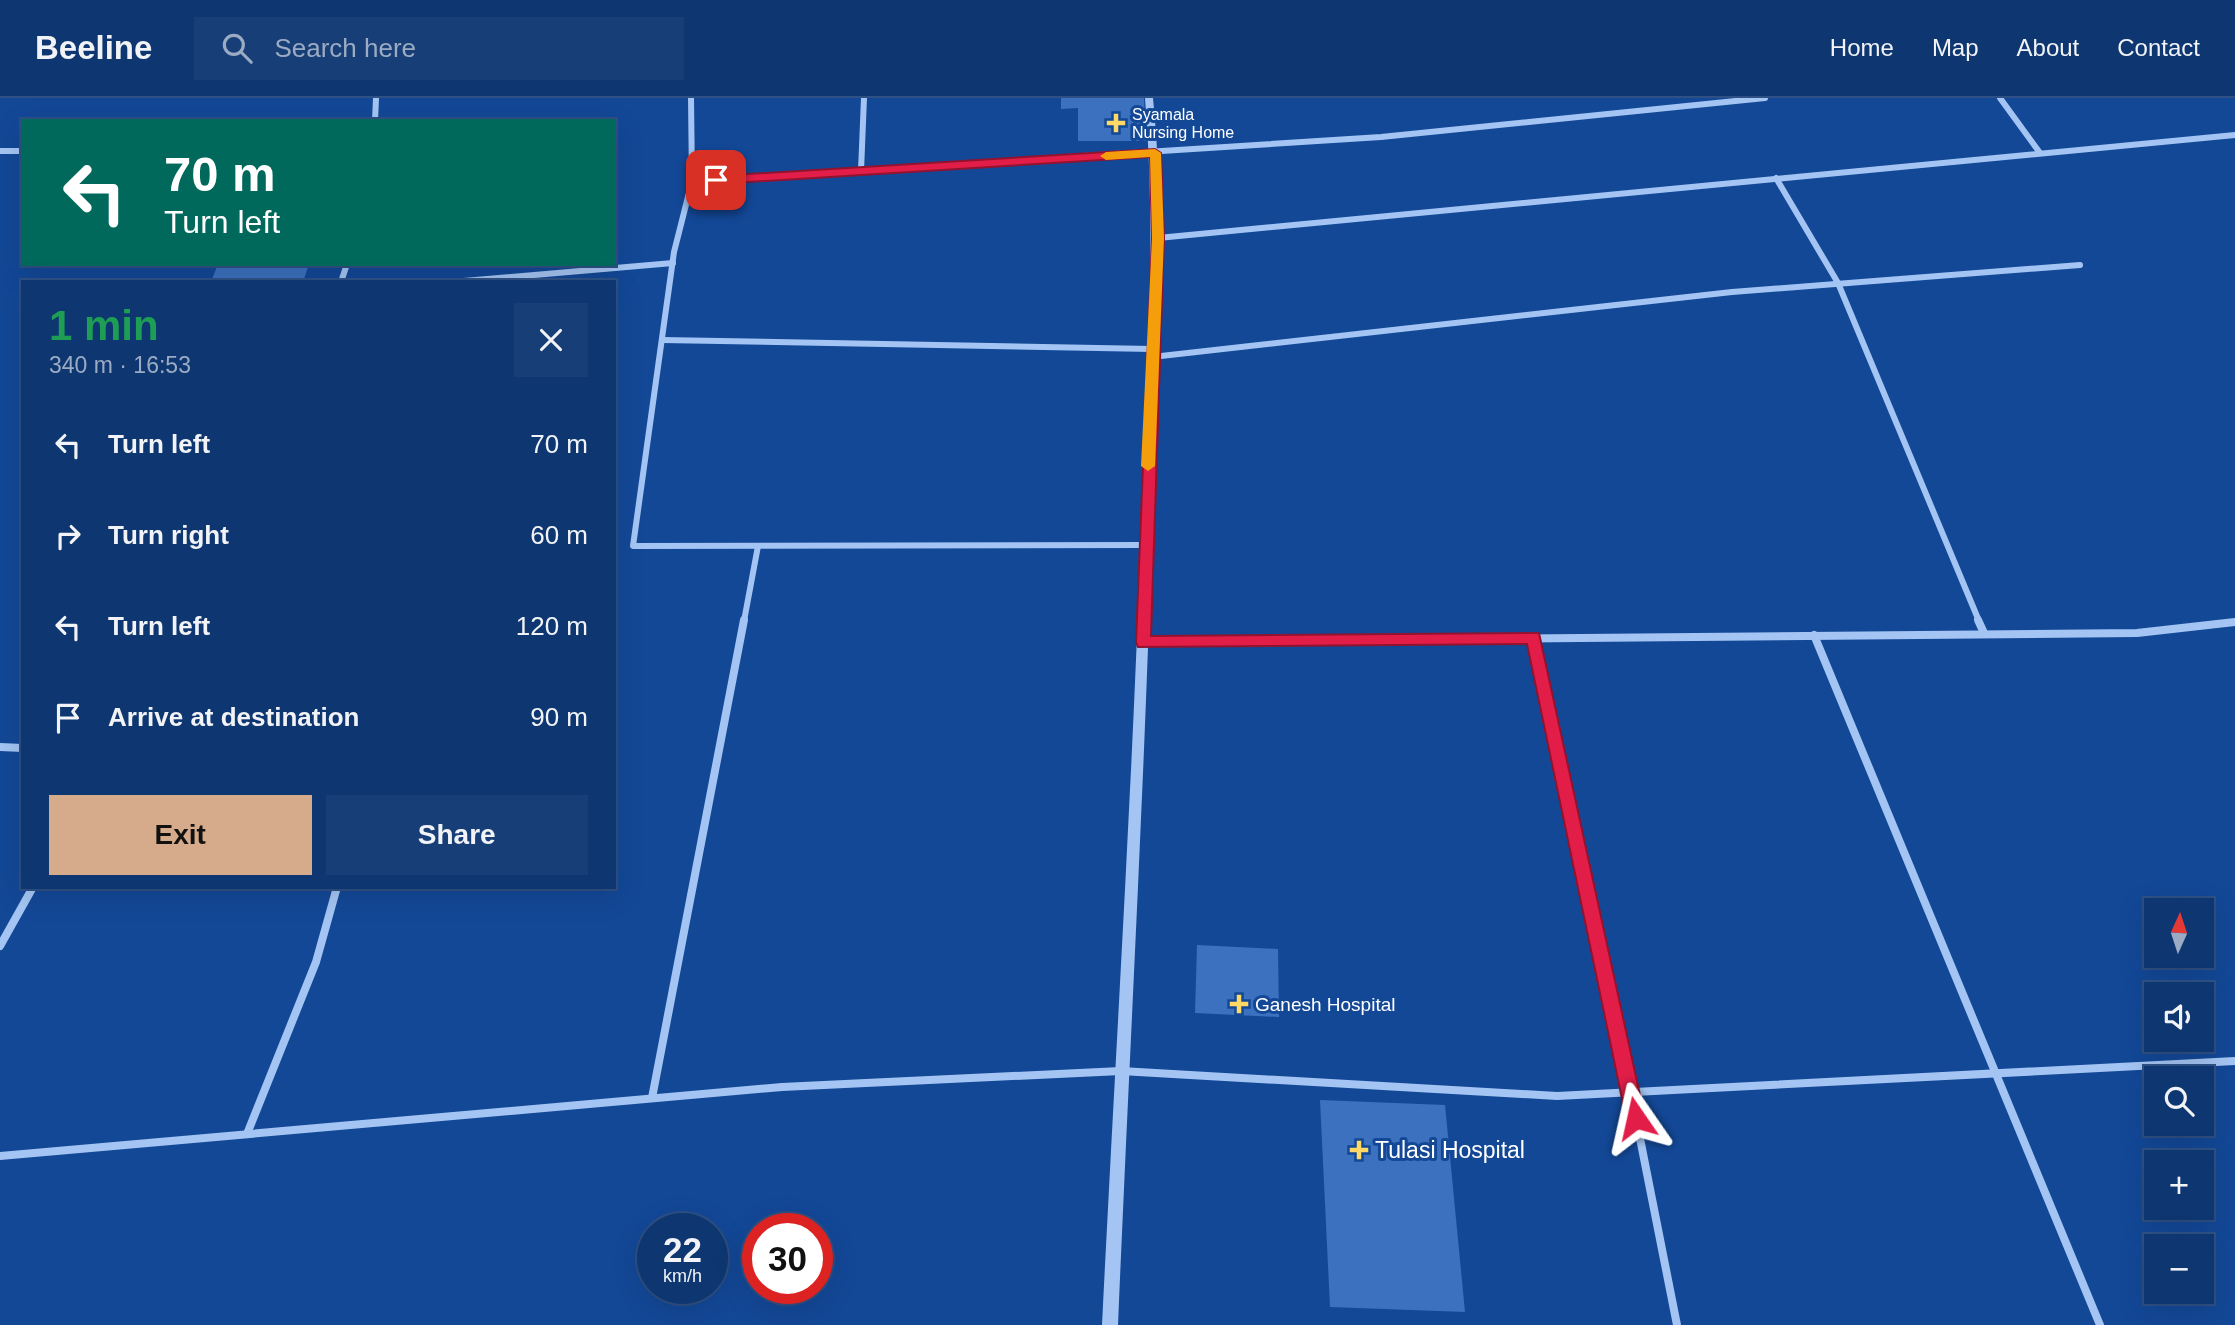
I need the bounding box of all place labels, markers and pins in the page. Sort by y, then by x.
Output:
place label: Syamala Nursing Home [1132,106,1234,141]
marker: Syamala Nursing Home [1106,113,1126,133]
pin [686,150,746,210]
marker: Ganesh Hospital [1229,994,1249,1014]
place label: Ganesh Hospital [1255,994,1395,1015]
place label: Tulasi Hospital [1375,1137,1525,1163]
marker: Tulasi Hospital [1349,1140,1369,1160]

